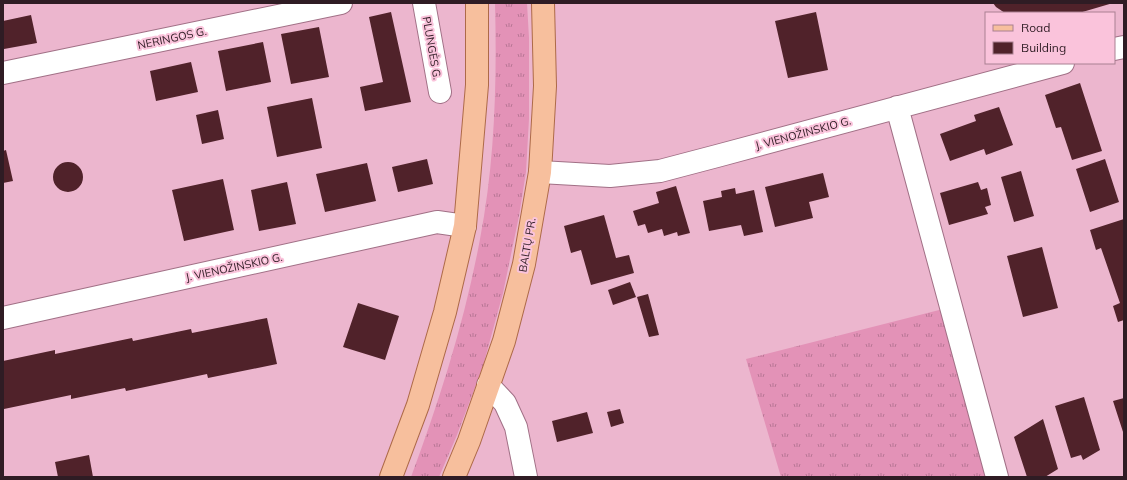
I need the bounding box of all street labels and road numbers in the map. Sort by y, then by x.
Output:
street label: PLUNGĖS G. [420,15,444,81]
street label: NERINGOS G. [136,24,208,52]
street label: J. VIENOŽINSKIO G. [754,113,852,153]
street label: BALTŲ PR. [515,217,539,273]
street label: J. VIENOŽINSKIO G. [184,250,284,284]

